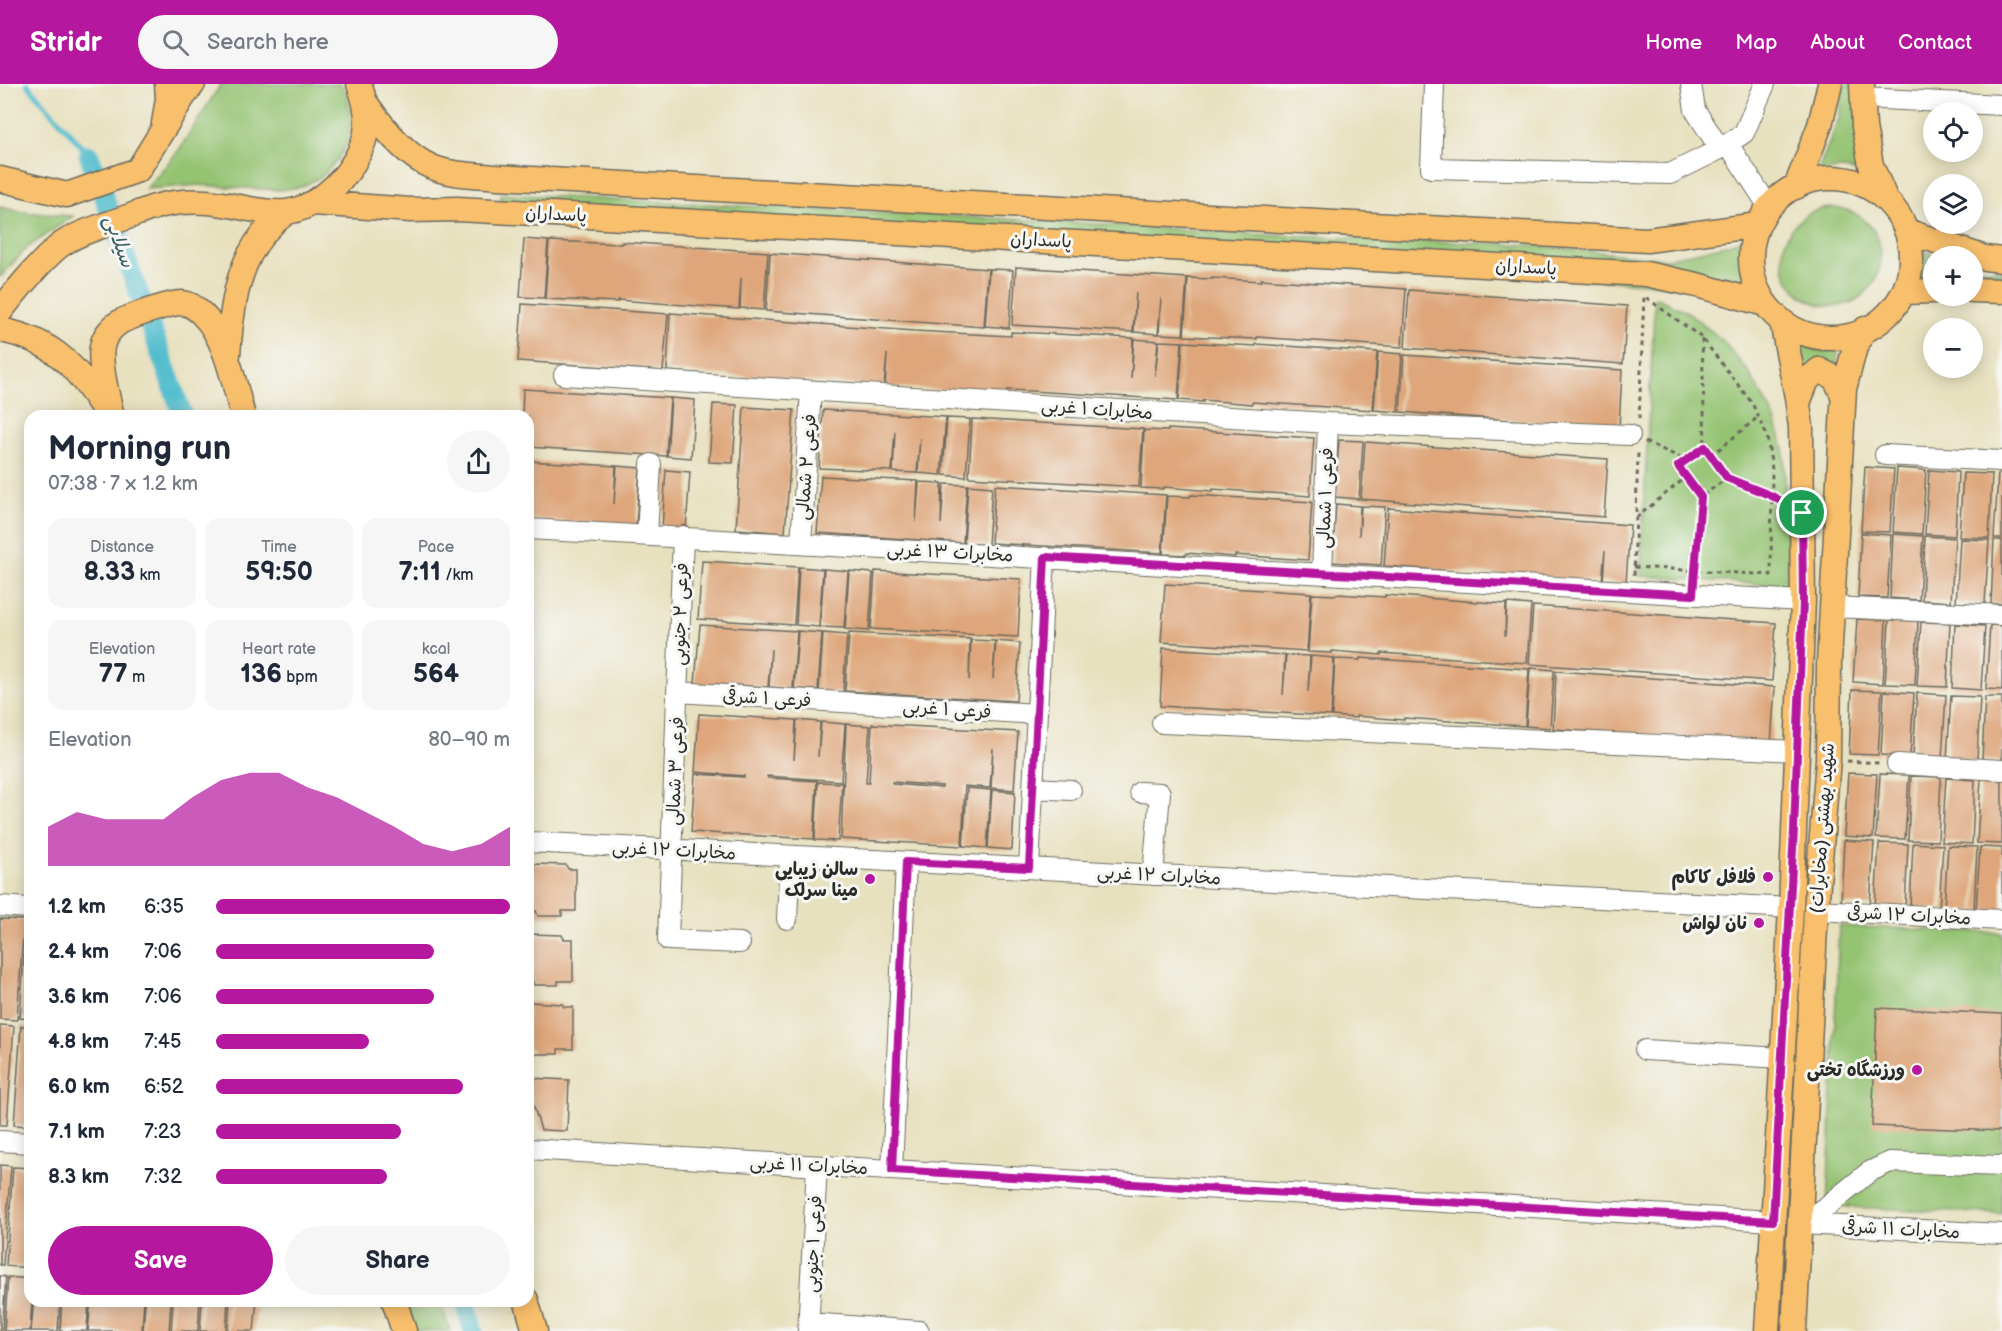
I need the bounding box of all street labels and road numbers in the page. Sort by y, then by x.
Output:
street label: پاسداران [525,202,587,228]
street label: پاسداران [1010,228,1072,254]
street label: پاسداران [1495,255,1557,281]
street label: مخابرات ۱ غربی [1040,395,1153,424]
street label: فرعی ۲ شمالی [792,413,821,521]
street label: فرعی ۱ شمالی [1313,447,1338,549]
street label: مخابرات ۱۳ غربی [886,539,1014,566]
street label: فرعی ۲ جنوبی [668,562,694,666]
street label: فرعی ۱ شرقی [722,684,812,711]
street label: فرعی ۱ غربی [902,696,992,723]
street label: فرعی ۳ شمالی [663,716,688,826]
street label: شهید بهشتی (مخابرات) [1806,742,1839,914]
street label: مخابرات ۱۲ غربی [611,837,736,864]
street label: مخابرات ۱۲ غربی [1096,862,1221,889]
street label: مخابرات ۱۲ شرقی [1846,900,1972,929]
street label: مخابرات ۱۱ غربی [749,1152,869,1179]
street label: فرعی ۱ جنوبی [800,1195,828,1293]
street label: مخابرات ۱۱ شرقی [1841,1214,1961,1243]

